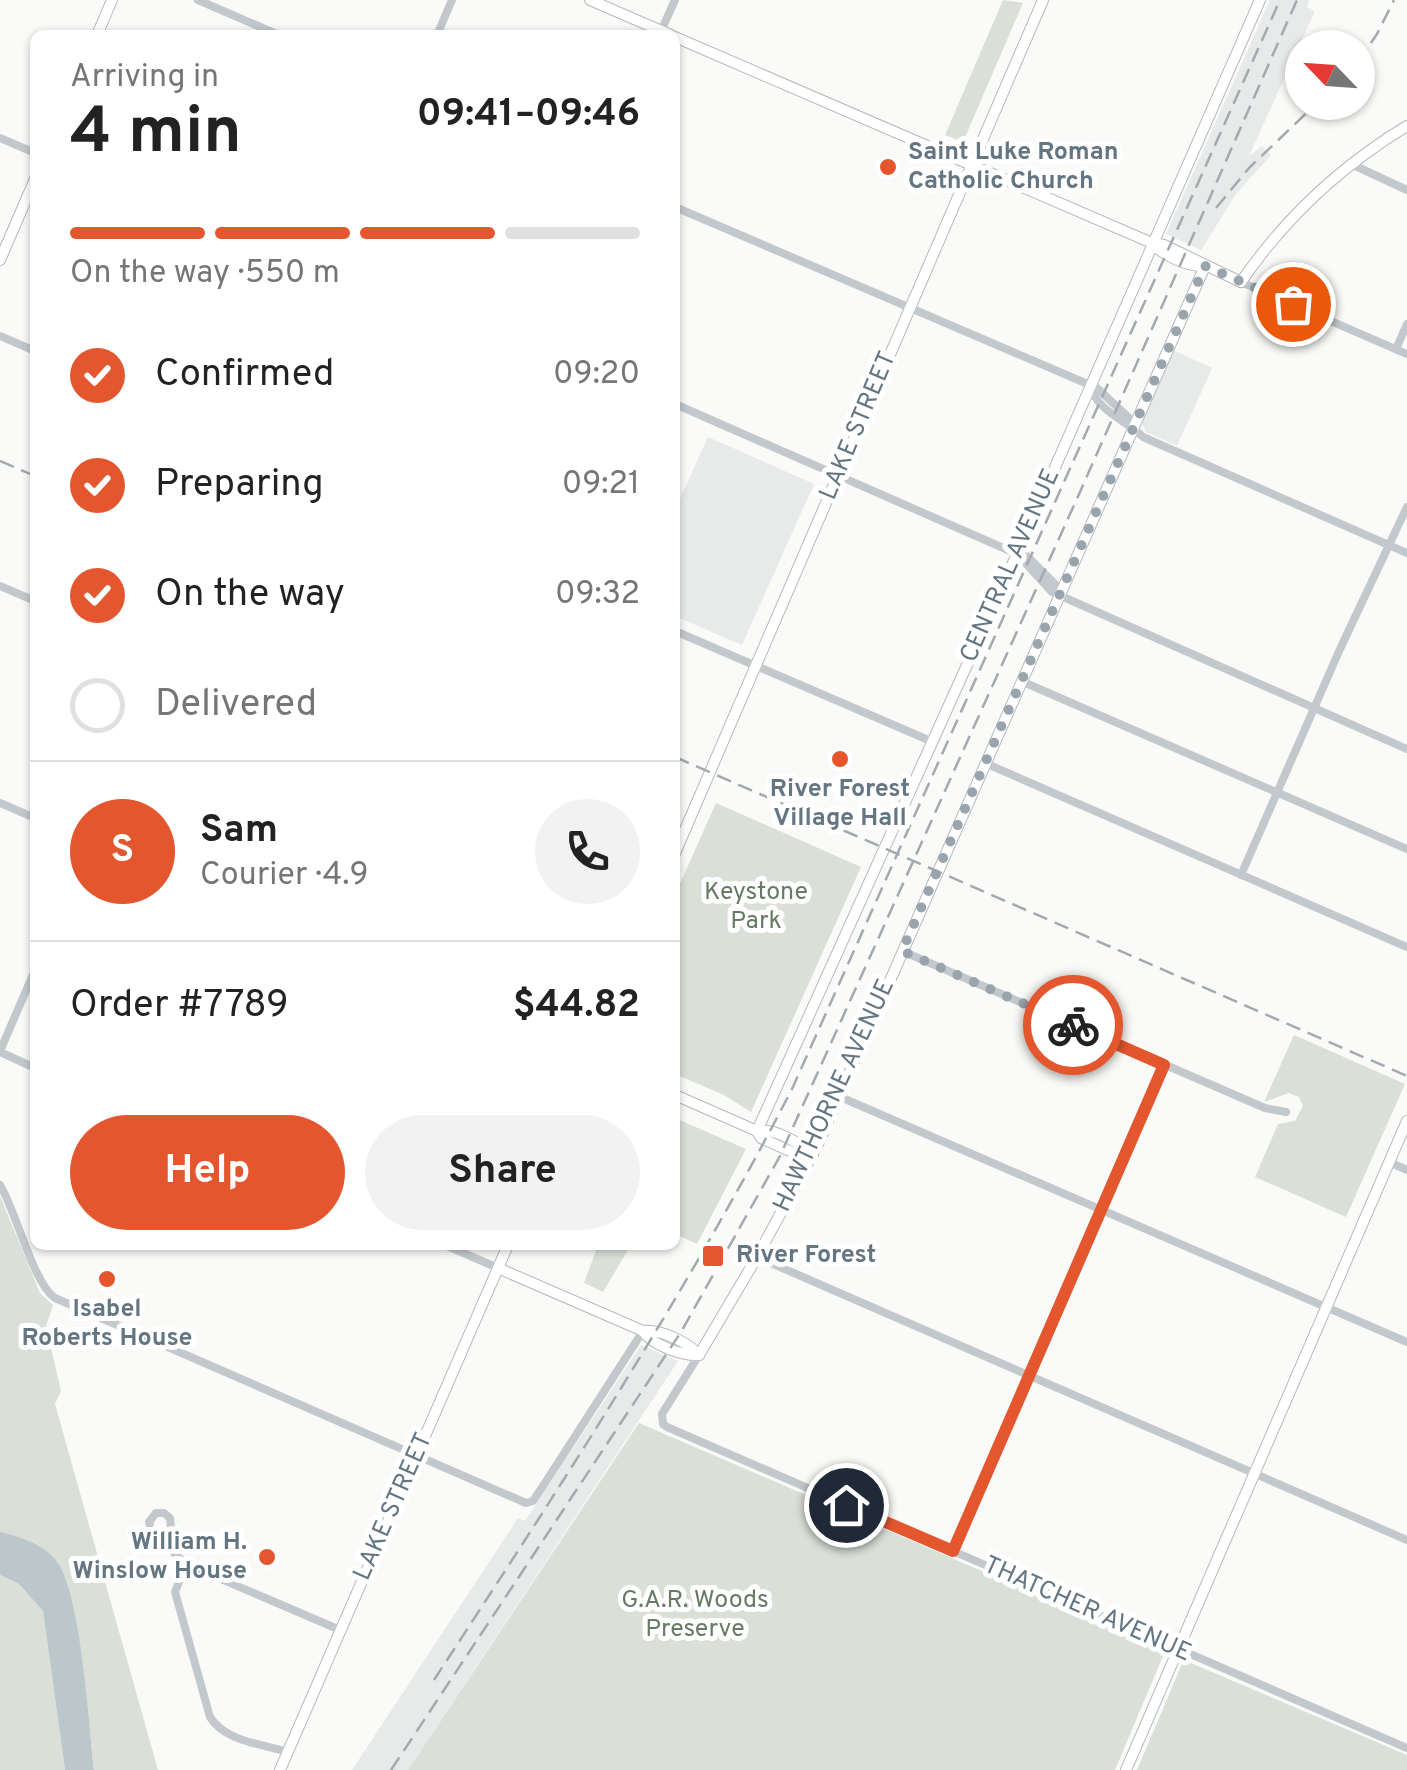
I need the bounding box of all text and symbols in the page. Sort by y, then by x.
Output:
north arrow [1285,30,1375,120]
map controls [1285,30,1375,120]
text: Arriving in [70,58,219,98]
text: 09:41–09:46 [417,91,640,140]
text: 4 min [70,94,242,176]
place label: Saint Luke Roman Catholic Church [908,137,1119,198]
marker: Saint Luke Roman Catholic Church [877,156,899,178]
text: On the way · 550 m [70,254,340,294]
pin [1251,262,1336,347]
icon: bag [1266,277,1321,332]
street label: LAKE STREET [813,347,905,505]
icon: check [70,348,125,403]
text: Confirmed [155,351,334,400]
text: 09:20 [553,355,640,395]
icon: check [70,458,125,513]
text: Preparing [155,461,324,510]
street label: CENTRAL AVENUE [954,464,1068,668]
text: 09:21 [562,465,640,505]
icon: check [70,568,125,623]
text: On the way [155,571,345,620]
text: 09:32 [555,575,640,615]
text: Delivered [155,681,317,730]
marker: River Forest Village Hall [829,748,851,770]
place label: River Forest Village Hall [770,774,910,835]
button: phone [535,799,640,904]
text: Sam [200,807,278,856]
text: S [111,827,134,876]
text: Courier · 4.9 [200,856,369,896]
park label: Keystone Park [704,877,808,938]
street label: HAWTHORNE AVENUE [767,974,903,1218]
courier [1023,975,1123,1075]
text: Order #7789 [70,982,289,1031]
text: $44.82 [513,982,640,1031]
icon: bike [1046,998,1101,1053]
button: Help [70,1115,345,1230]
button: Share [365,1115,640,1230]
place label: River Forest [736,1240,876,1272]
marker: River Forest [700,1243,726,1269]
marker: Isabel Roberts House [96,1268,118,1290]
place label: Isabel Roberts House [22,1294,192,1355]
street label: LAKE STREET [347,1428,441,1586]
pin [804,1463,889,1548]
icon: home [819,1478,874,1533]
place label: William H. Winslow House [72,1527,247,1588]
marker: William H. Winslow House [256,1546,278,1568]
street label: THATCHER AVENUE [978,1550,1196,1670]
park label: G.A.R. Woods Preserve [621,1585,769,1646]

